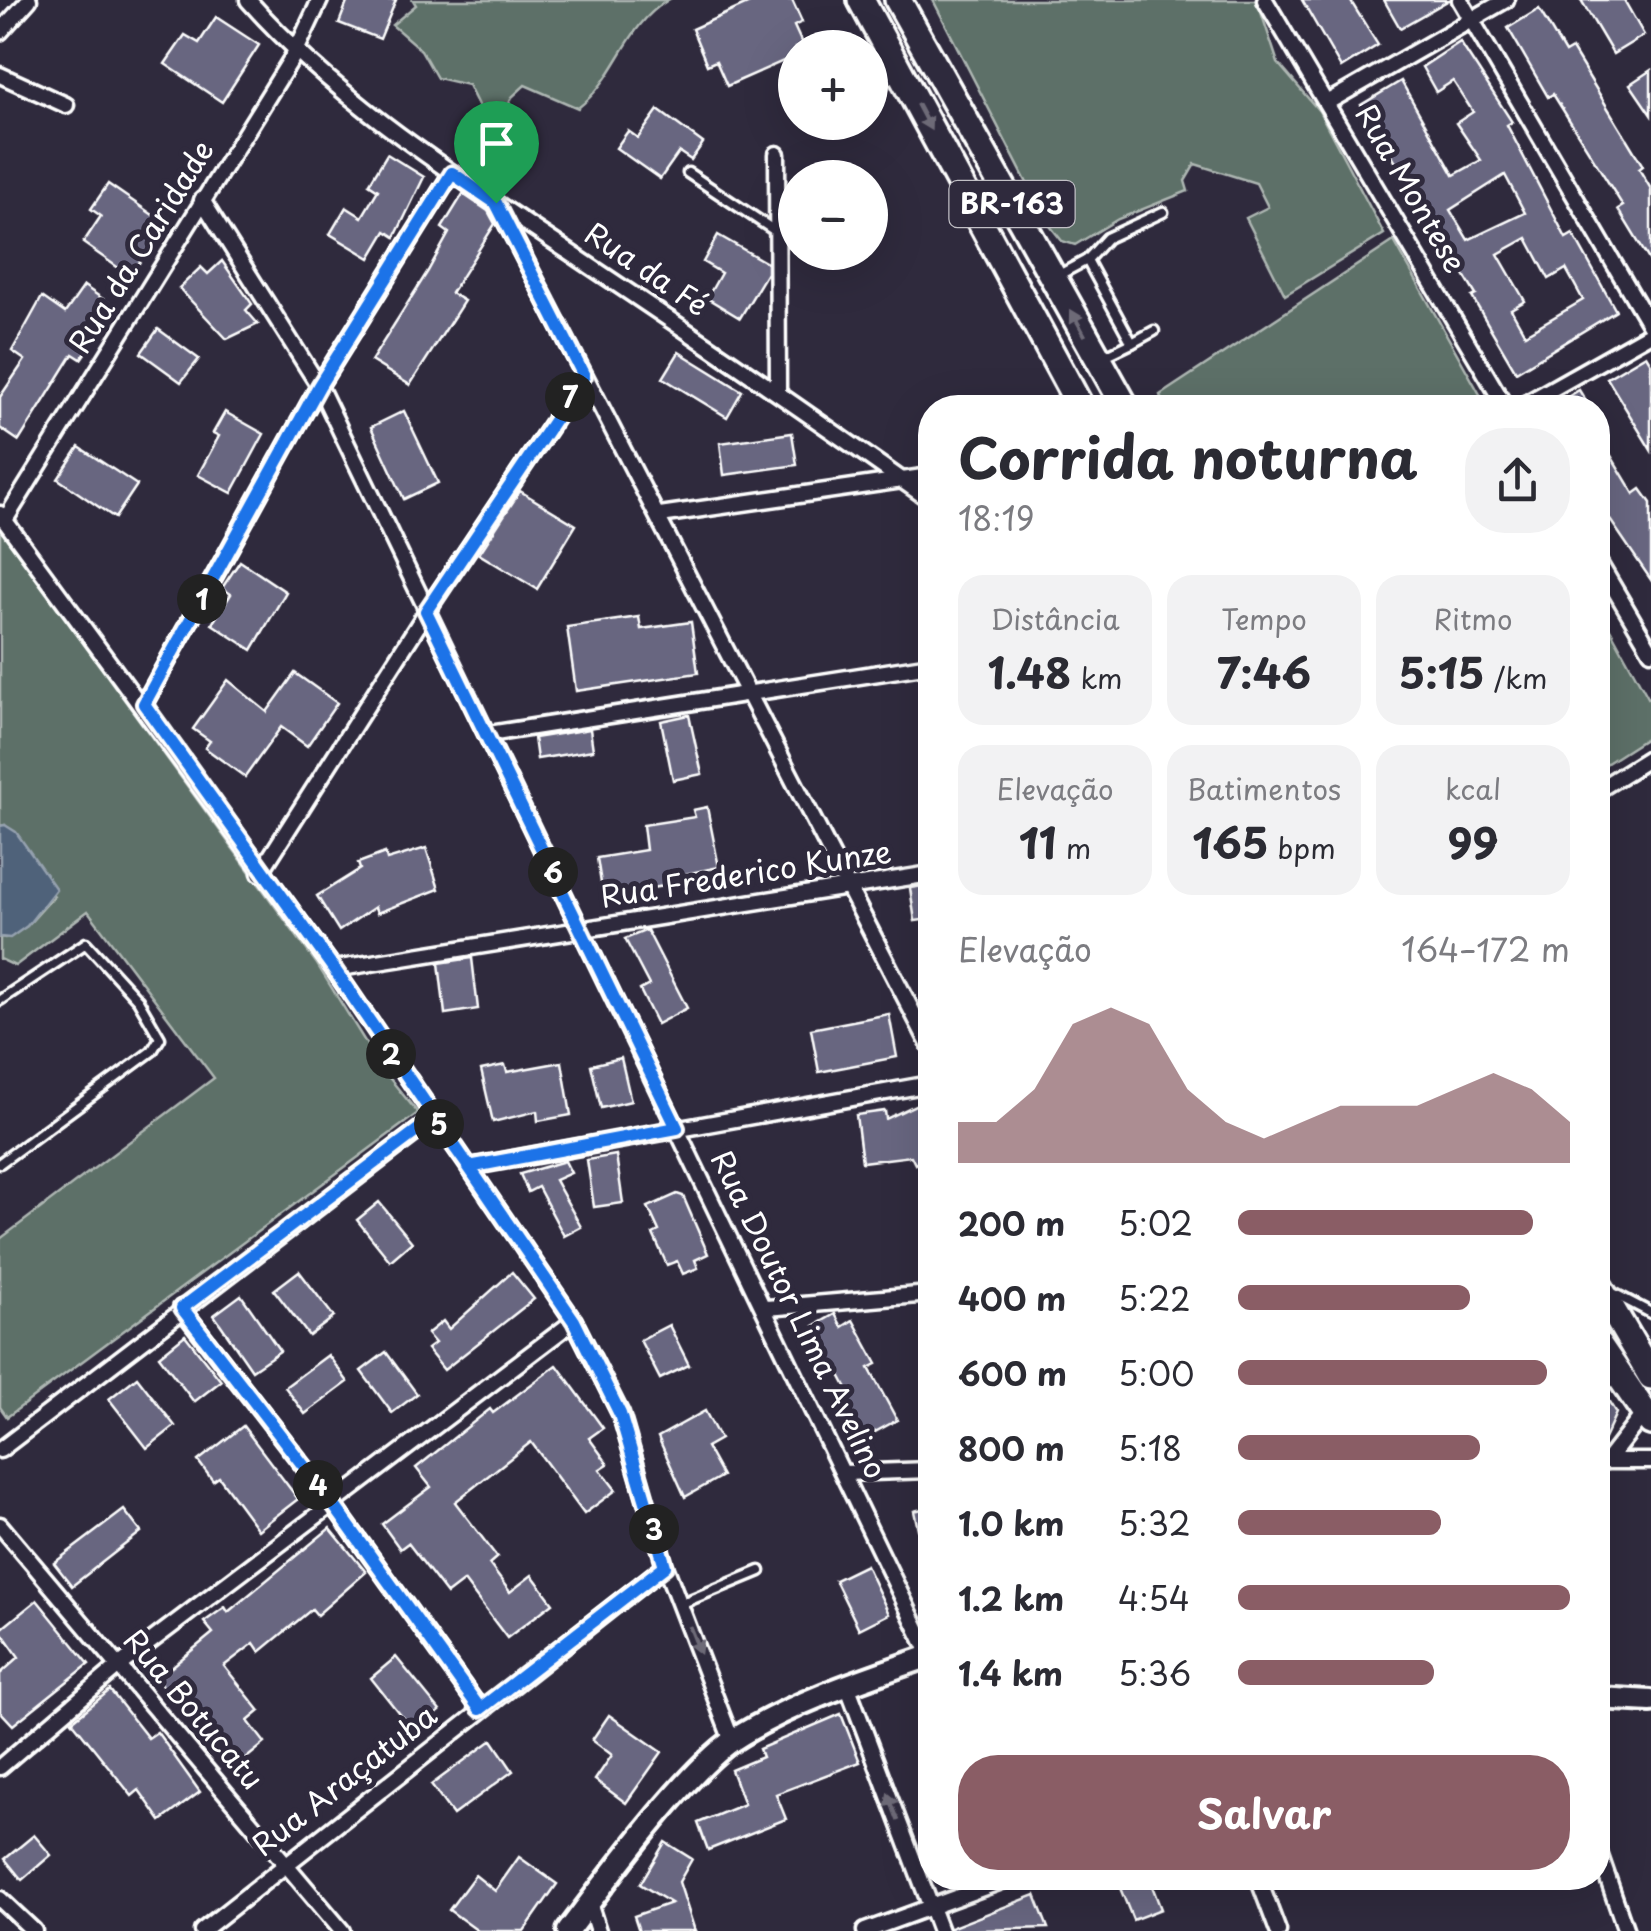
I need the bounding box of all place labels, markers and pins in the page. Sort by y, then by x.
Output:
pin [454,101,539,204]
pin: 7 [545,372,595,422]
pin: 1 [177,574,227,624]
pin: 6 [528,847,578,897]
pin: 2 [366,1029,416,1079]
pin: 5 [414,1099,464,1149]
pin: 4 [293,1460,343,1510]
pin: 3 [629,1504,679,1554]

